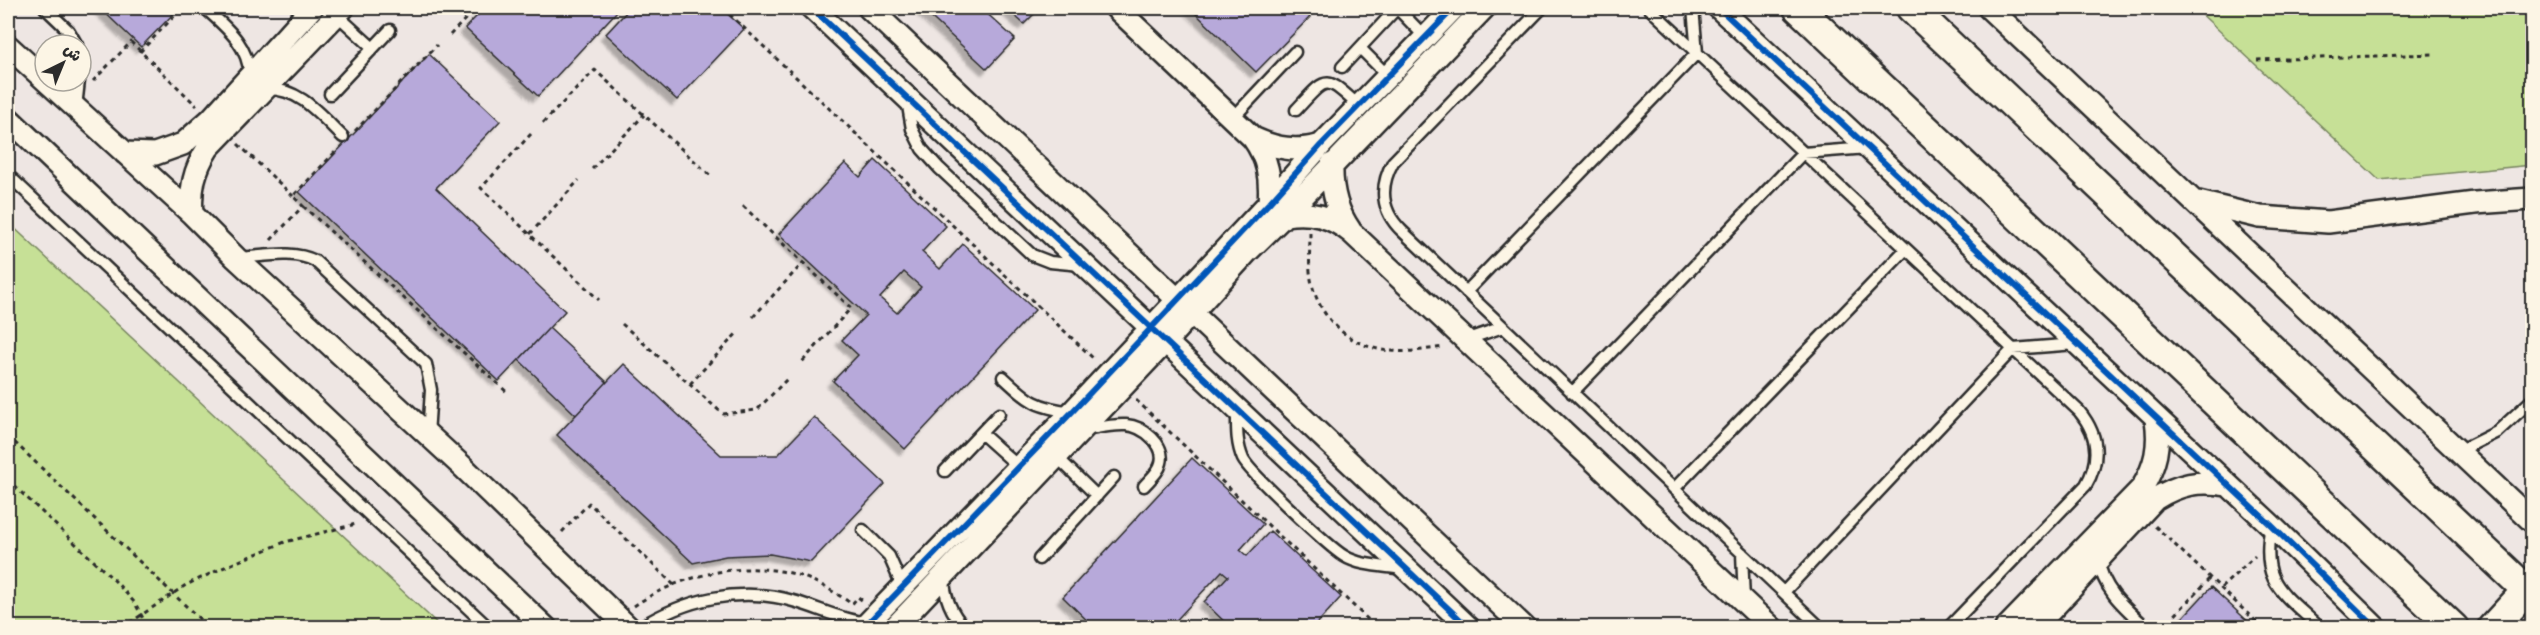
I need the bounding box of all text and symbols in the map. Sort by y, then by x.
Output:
north arrow [33,33,93,93]
text: ش [59,39,86,66]

